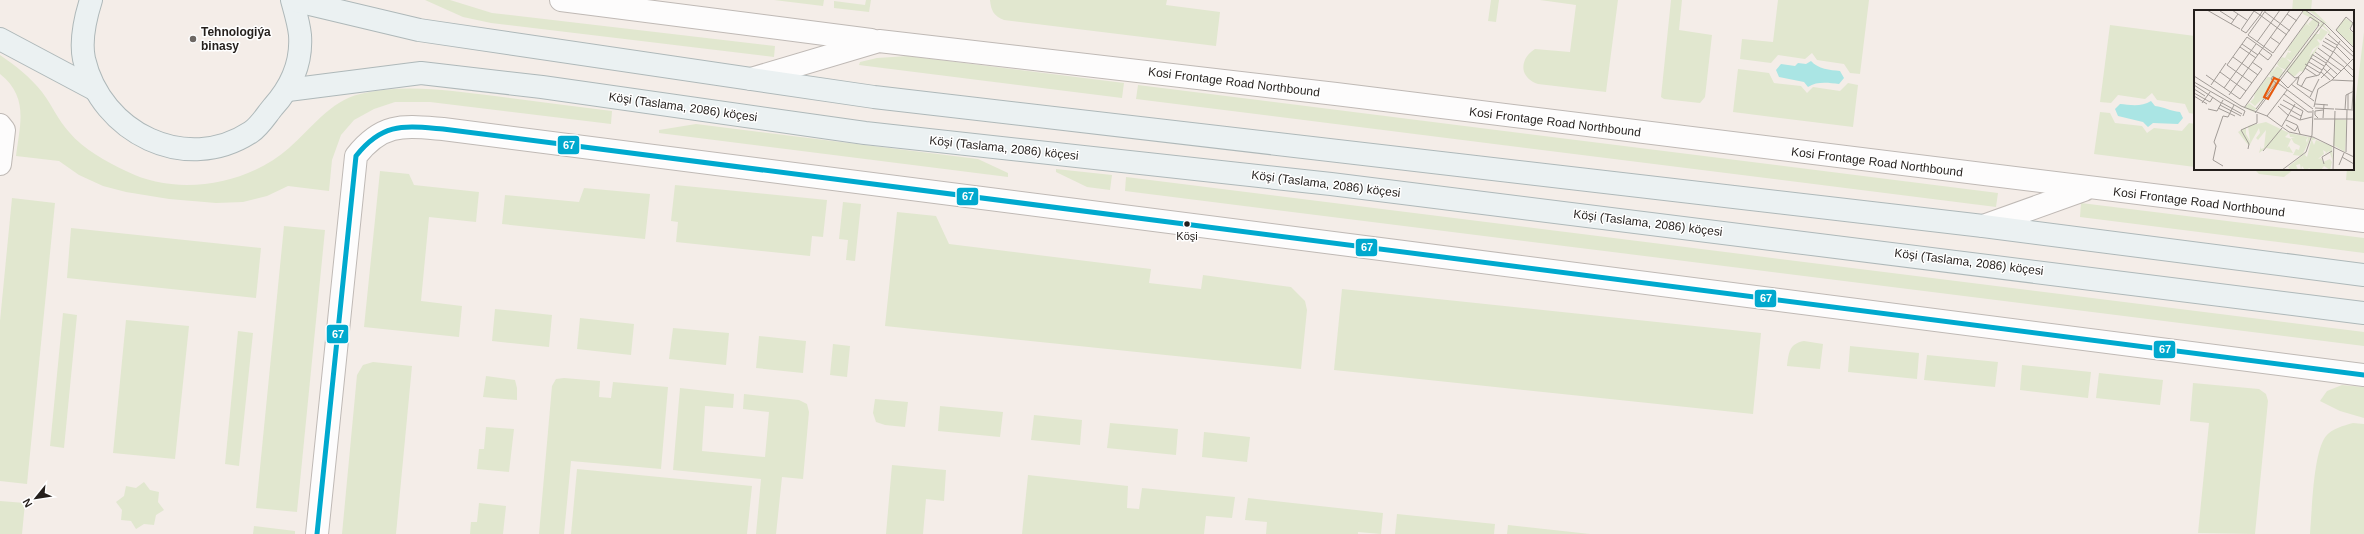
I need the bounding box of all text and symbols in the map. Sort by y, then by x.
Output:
inset map [2194,10,2354,170]
place label: Tehnologiýa binasy [201,25,271,53]
marker: Tehnologiýa binasy [188,34,198,44]
street label: Kosi Frontage Road Northbound [1147,65,1321,99]
street label: Köşi (Taslama, 2086) köçesi [608,90,758,124]
street label: Kosi Frontage Road Northbound [1468,105,1642,139]
street label: Köşi (Taslama, 2086) köçesi [929,133,1079,163]
line badge: 67 [557,135,580,155]
text: 67 [563,139,575,151]
street label: Kosi Frontage Road Northbound [1790,145,1964,179]
street label: Köşi (Taslama, 2086) köçesi [1251,168,1401,200]
street label: Kosi Frontage Road Northbound [2112,185,2286,219]
line badge: 67 [956,187,979,206]
text: 67 [962,190,974,202]
street label: Köşi (Taslama, 2086) köçesi [1573,207,1723,239]
marker: Köşi [1182,219,1192,229]
place label: Köşi [1176,230,1198,242]
line badge: 67 [1355,238,1378,257]
text: 67 [1361,241,1373,253]
street label: Köşi (Taslama, 2086) köçesi [1894,246,2044,278]
line badge: 67 [1754,289,1777,308]
text: 67 [1760,292,1772,304]
line badge: 67 [326,324,349,344]
text: 67 [332,328,344,340]
line badge: 67 [2153,340,2176,359]
text: 67 [2159,343,2171,355]
north arrow [16,478,56,518]
text: N [20,497,35,509]

